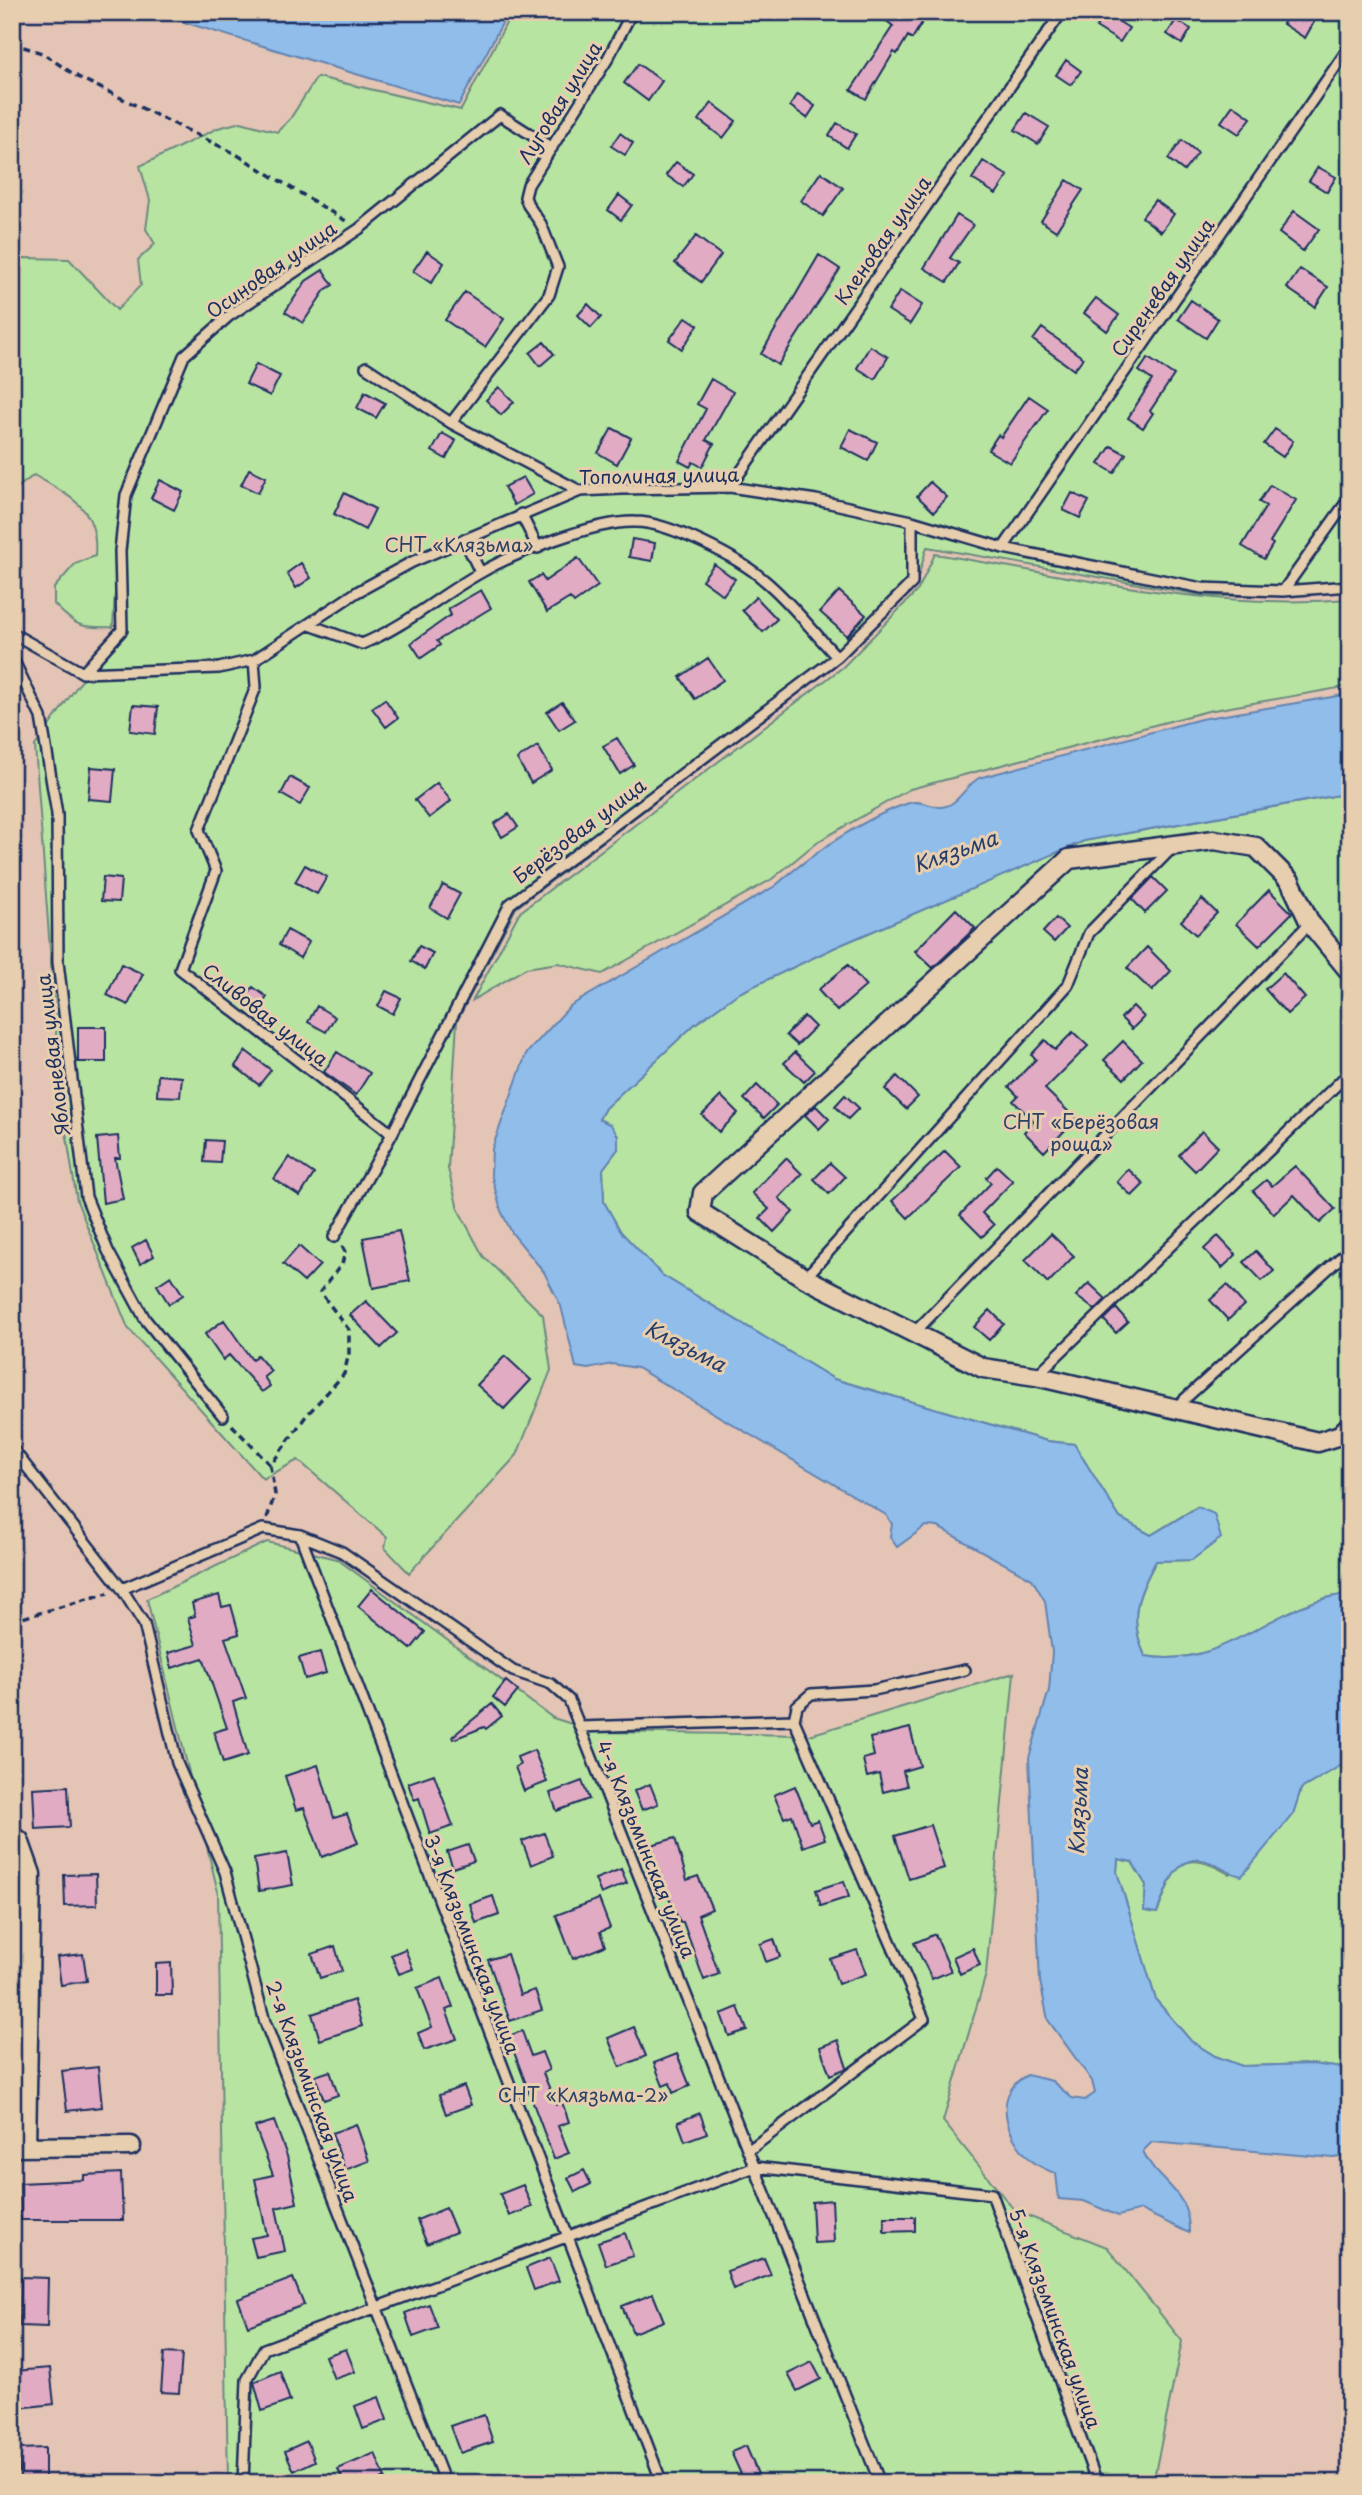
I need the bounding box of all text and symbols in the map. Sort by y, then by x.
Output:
street label: Луговая улица [510,35,608,169]
street label: Кленовая улица [827,170,937,310]
street label: Сиреневая улица [1104,212,1220,362]
street label: Осиновая улица [200,214,342,324]
street label: Тополиная улица [579,460,739,490]
park label: СНТ «Клязьма» [385,530,534,558]
street label: Берёзовая улица [507,771,651,889]
water label: Клязьма [909,820,1002,879]
street label: Сливовая улица [197,956,335,1072]
street label: Яблоневая улица [28,973,76,1137]
park label: СНТ «Берёзовая роща» [1003,1107,1159,1157]
water label: Клязьма [640,1311,733,1379]
street label: 4-я Клязьминская улица [590,1736,704,1962]
water label: Клязьма [1059,1766,1095,1855]
street label: 3-я Клязьминская улица [418,1830,528,2058]
street label: 2-я Клязьминская улица [260,1976,366,2206]
park label: СНТ «Клязьма-2» [498,2080,668,2108]
street label: 5-я Клязьминская улица [1003,2204,1109,2432]

